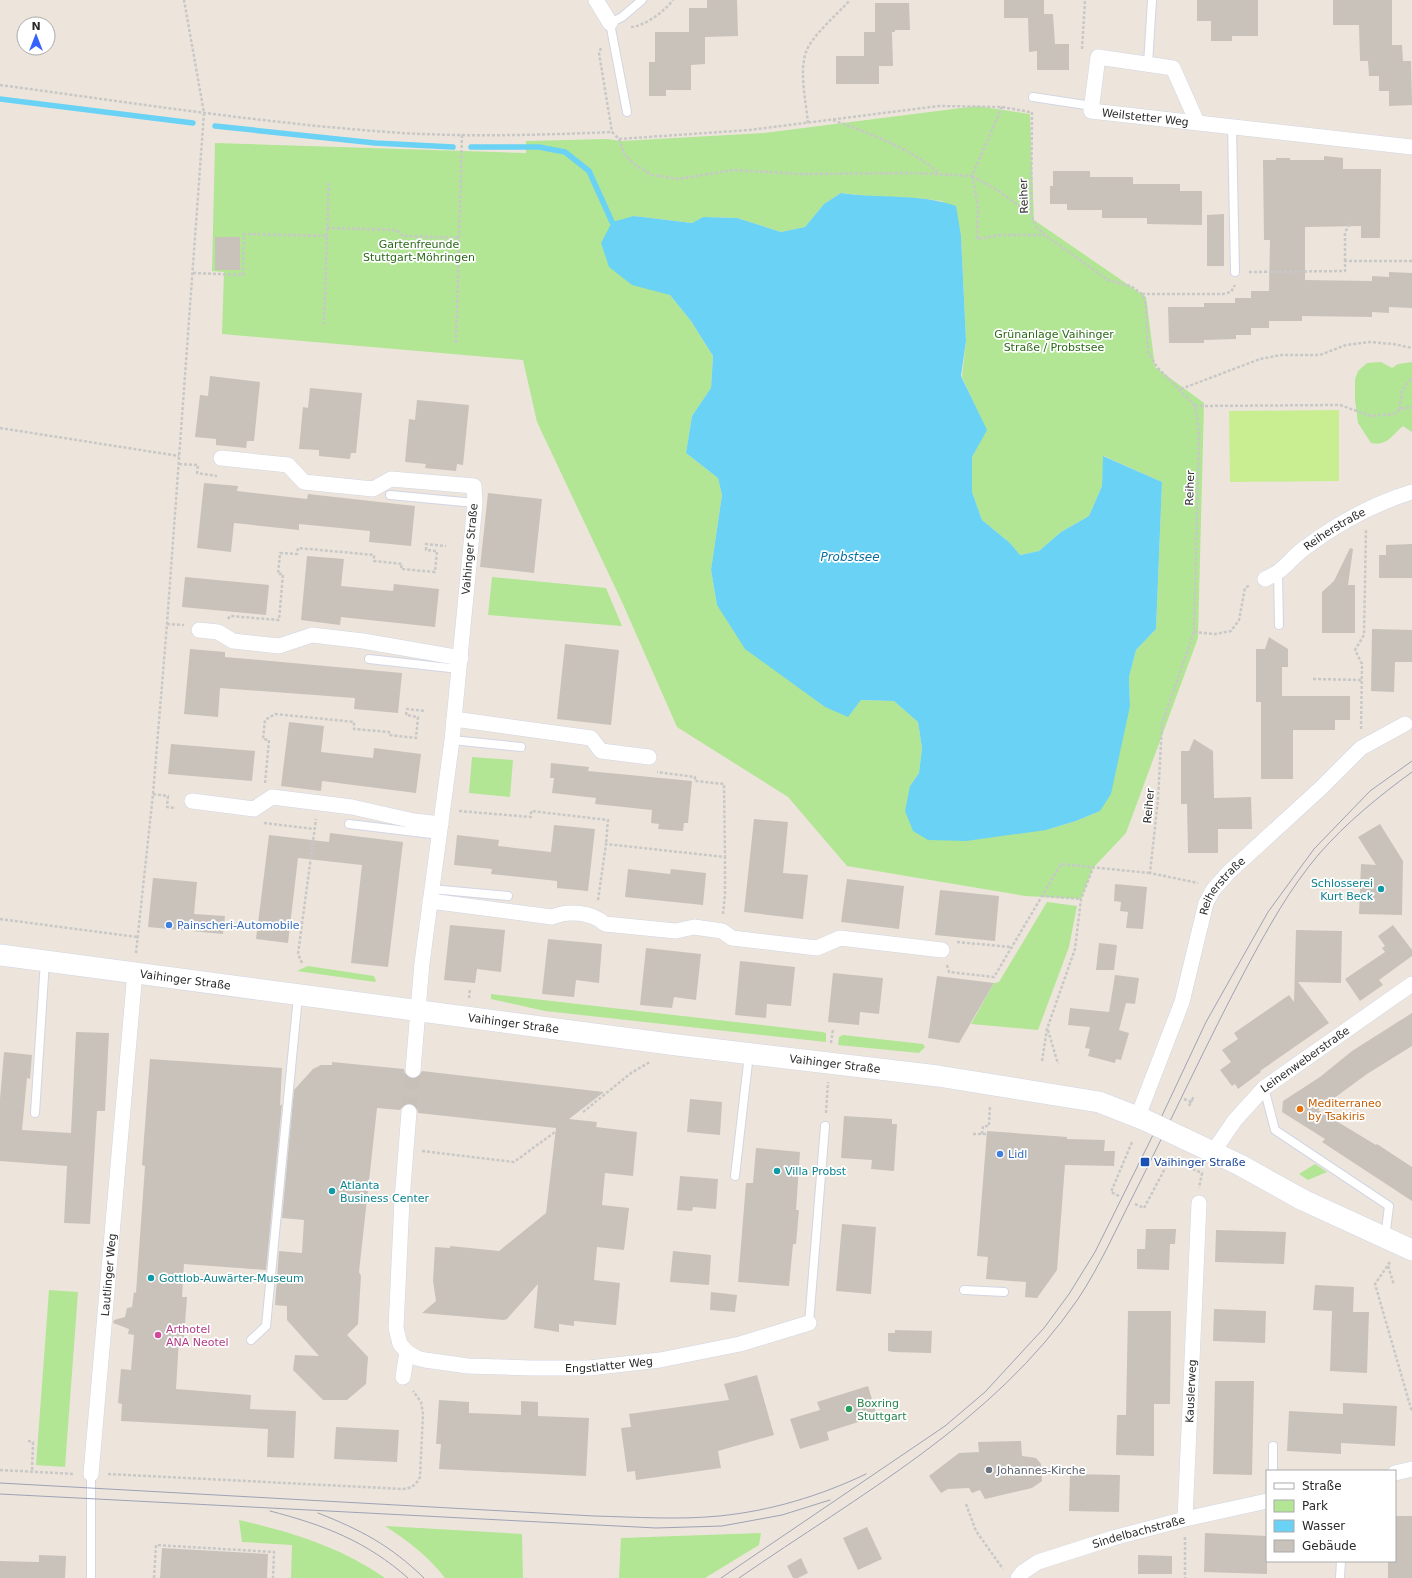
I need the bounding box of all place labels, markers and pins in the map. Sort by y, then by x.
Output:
place label: Schlosserei Kurt Beck [1311,877,1374,903]
marker: Schlosserei Kurt Beck [1376,884,1386,894]
place label: Painscheri-Automobile [177,919,300,932]
marker: Painscheri-Automobile [164,920,174,930]
place label: Mediterraneo by Tsakiris [1308,1097,1382,1123]
marker: Mediterraneo by Tsakiris [1295,1104,1305,1114]
place label: Lidl [1008,1148,1027,1161]
marker: Lidl [995,1149,1005,1159]
marker: Vaihinger Straße [1139,1156,1151,1168]
place label: Vaihinger Straße [1154,1156,1246,1169]
place label: Villa Probst [785,1165,847,1178]
marker: Villa Probst [772,1166,782,1176]
place label: Atlanta Business Center [340,1179,430,1205]
marker: Atlanta Business Center [327,1186,337,1196]
place label: Gottlob-Auwärter-Museum [159,1272,304,1285]
marker: Gottlob-Auwärter-Museum [146,1273,156,1283]
place label: Arthotel ANA Neotel [166,1323,229,1349]
marker: Arthotel ANA Neotel [153,1330,163,1340]
place label: Boxring Stuttgart [857,1397,907,1423]
marker: Boxring Stuttgart [844,1404,854,1414]
place label: Johannes-Kirche [996,1464,1086,1477]
marker: Johannes-Kirche [984,1465,994,1475]

